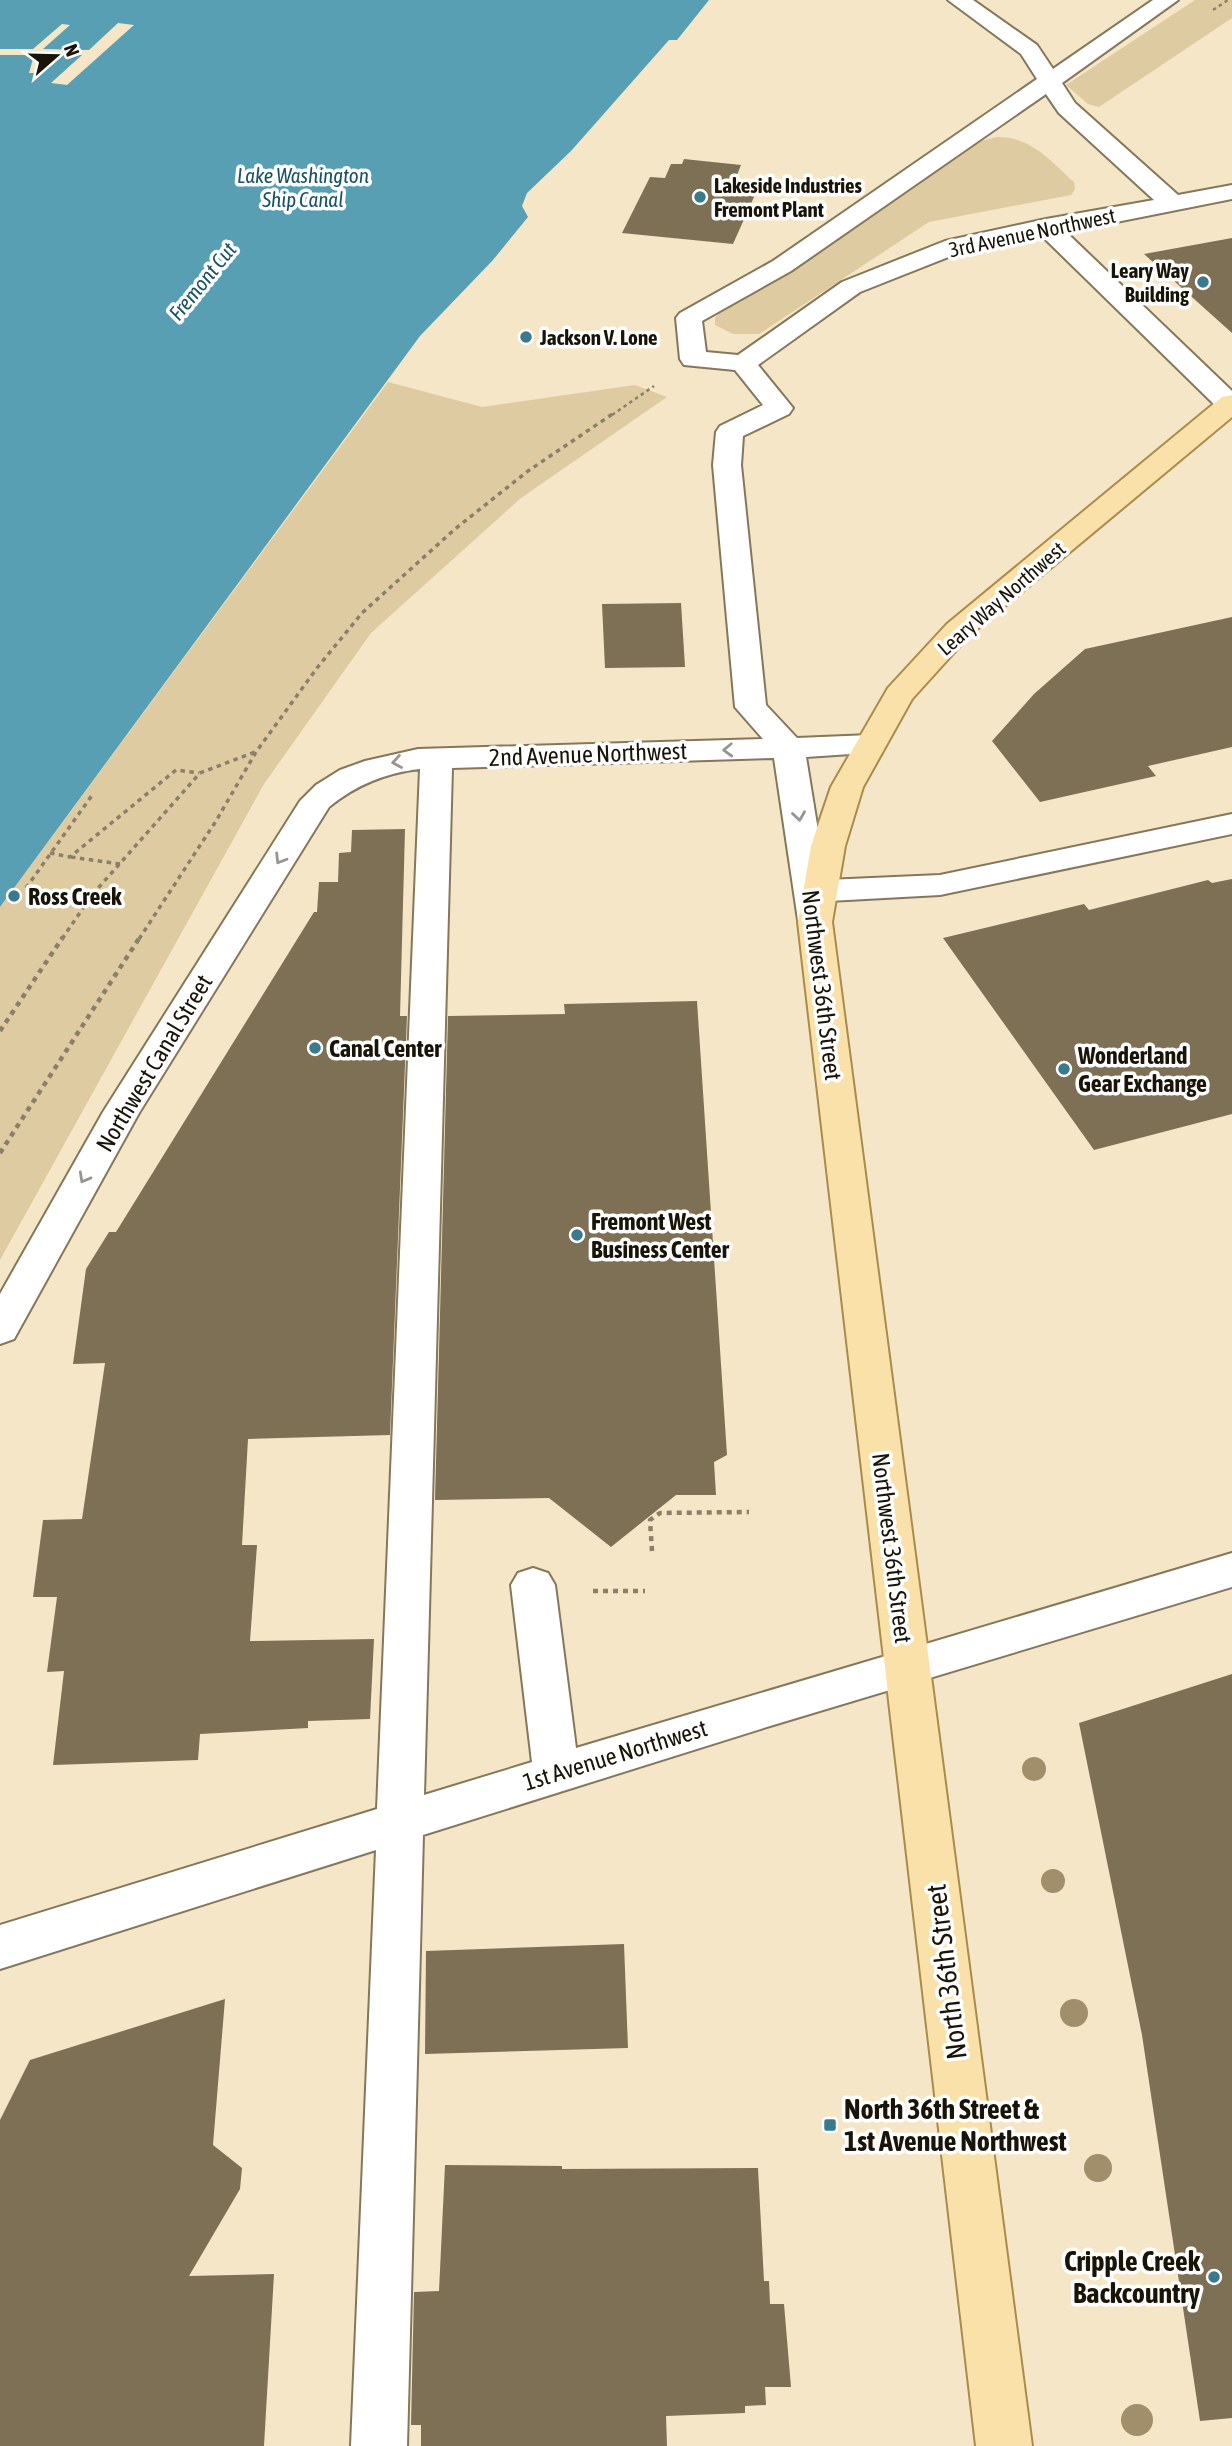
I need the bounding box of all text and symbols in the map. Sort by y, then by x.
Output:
north arrow [21,21,91,91]
text: N [60,41,84,59]
water label: Lake Washington Ship Canal [237,163,369,211]
place label: Lakeside Industries Fremont Plant [714,173,863,221]
marker: Lakeside Industries Fremont Plant [692,189,708,205]
street label: 3rd Avenue Northwest [947,203,1117,261]
water label: Fremont Cut [163,237,241,325]
place label: Leary Way Building [1111,258,1190,306]
marker: Leary Way Building [1195,274,1211,290]
place label: Jackson V. Lone [539,325,658,349]
marker: Jackson V. Lone [518,329,534,345]
street label: Leary Way Northwest [932,536,1070,660]
street label: 2nd Avenue Northwest [488,737,688,771]
one-way arrow [722,742,733,758]
one-way arrow [391,754,403,769]
one-way arrow [792,810,807,822]
one-way arrow [276,851,289,864]
place label: Ross Creek [28,883,122,910]
marker: Ross Creek [6,888,22,904]
street label: Northwest 36th Street [797,888,847,1082]
street label: Northwest Canal Street [91,970,218,1156]
place label: Canal Center [329,1035,442,1062]
marker: Canal Center [307,1040,323,1056]
place label: Wonderland Gear Exchange [1077,1042,1207,1097]
marker: Wonderland Gear Exchange [1056,1061,1072,1077]
one-way arrow [79,1171,92,1183]
place label: Fremont West Business Center [591,1208,730,1263]
marker: Fremont West Business Center [569,1227,585,1243]
street label: Northwest 36th Street [867,1451,917,1645]
street label: 1st Avenue Northwest [520,1714,710,1796]
street label: North 36th Street [919,1883,973,2061]
place label: North 36th Street & 1st Avenue Northwest [844,2093,1067,2157]
marker: North 36th Street & 1st Avenue Northwest [822,2117,838,2133]
place label: Cripple Creek Backcountry [1064,2245,1201,2309]
marker: Cripple Creek Backcountry [1206,2269,1222,2285]

